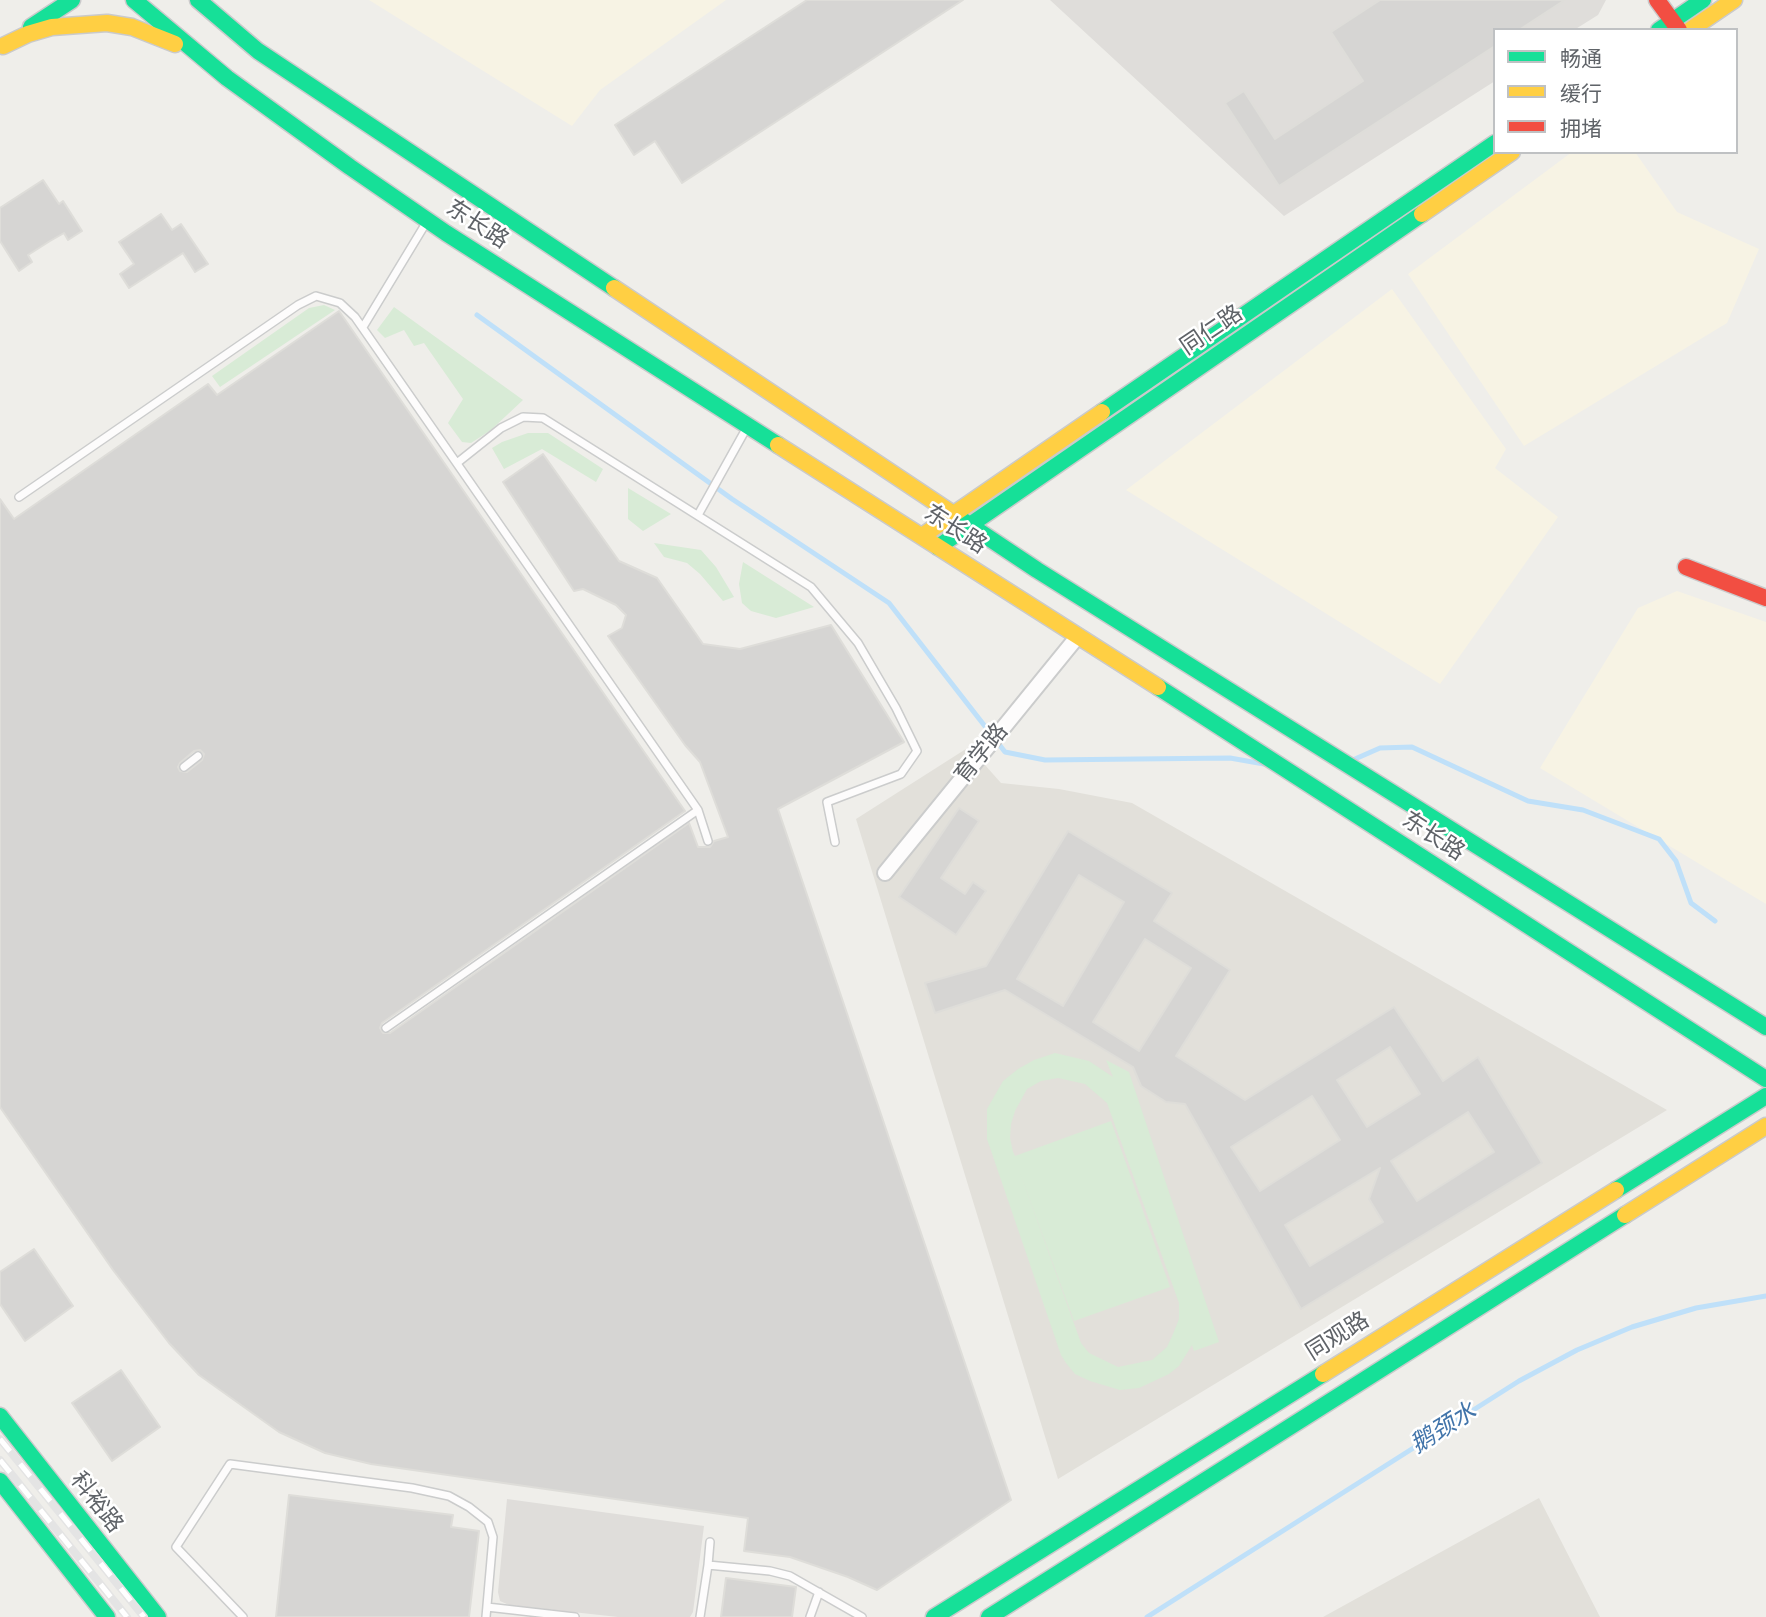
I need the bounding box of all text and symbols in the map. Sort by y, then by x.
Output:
legend [1493,28,1738,154]
text: 畅通 [1560,47,1602,72]
text: 缓行 [1560,82,1602,107]
text: 拥堵 [1560,117,1602,142]
street label: 东长路 [441,195,513,255]
street label: 同仁路 [1176,300,1248,362]
street label: 东长路 [919,500,991,560]
street label: 育学路 [950,719,1014,789]
street label: 东长路 [1397,807,1469,867]
street label: 同观路 [1301,1307,1375,1367]
water label: 鹅颈水 [1406,1398,1482,1460]
street label: 科裕路 [64,1467,128,1539]

